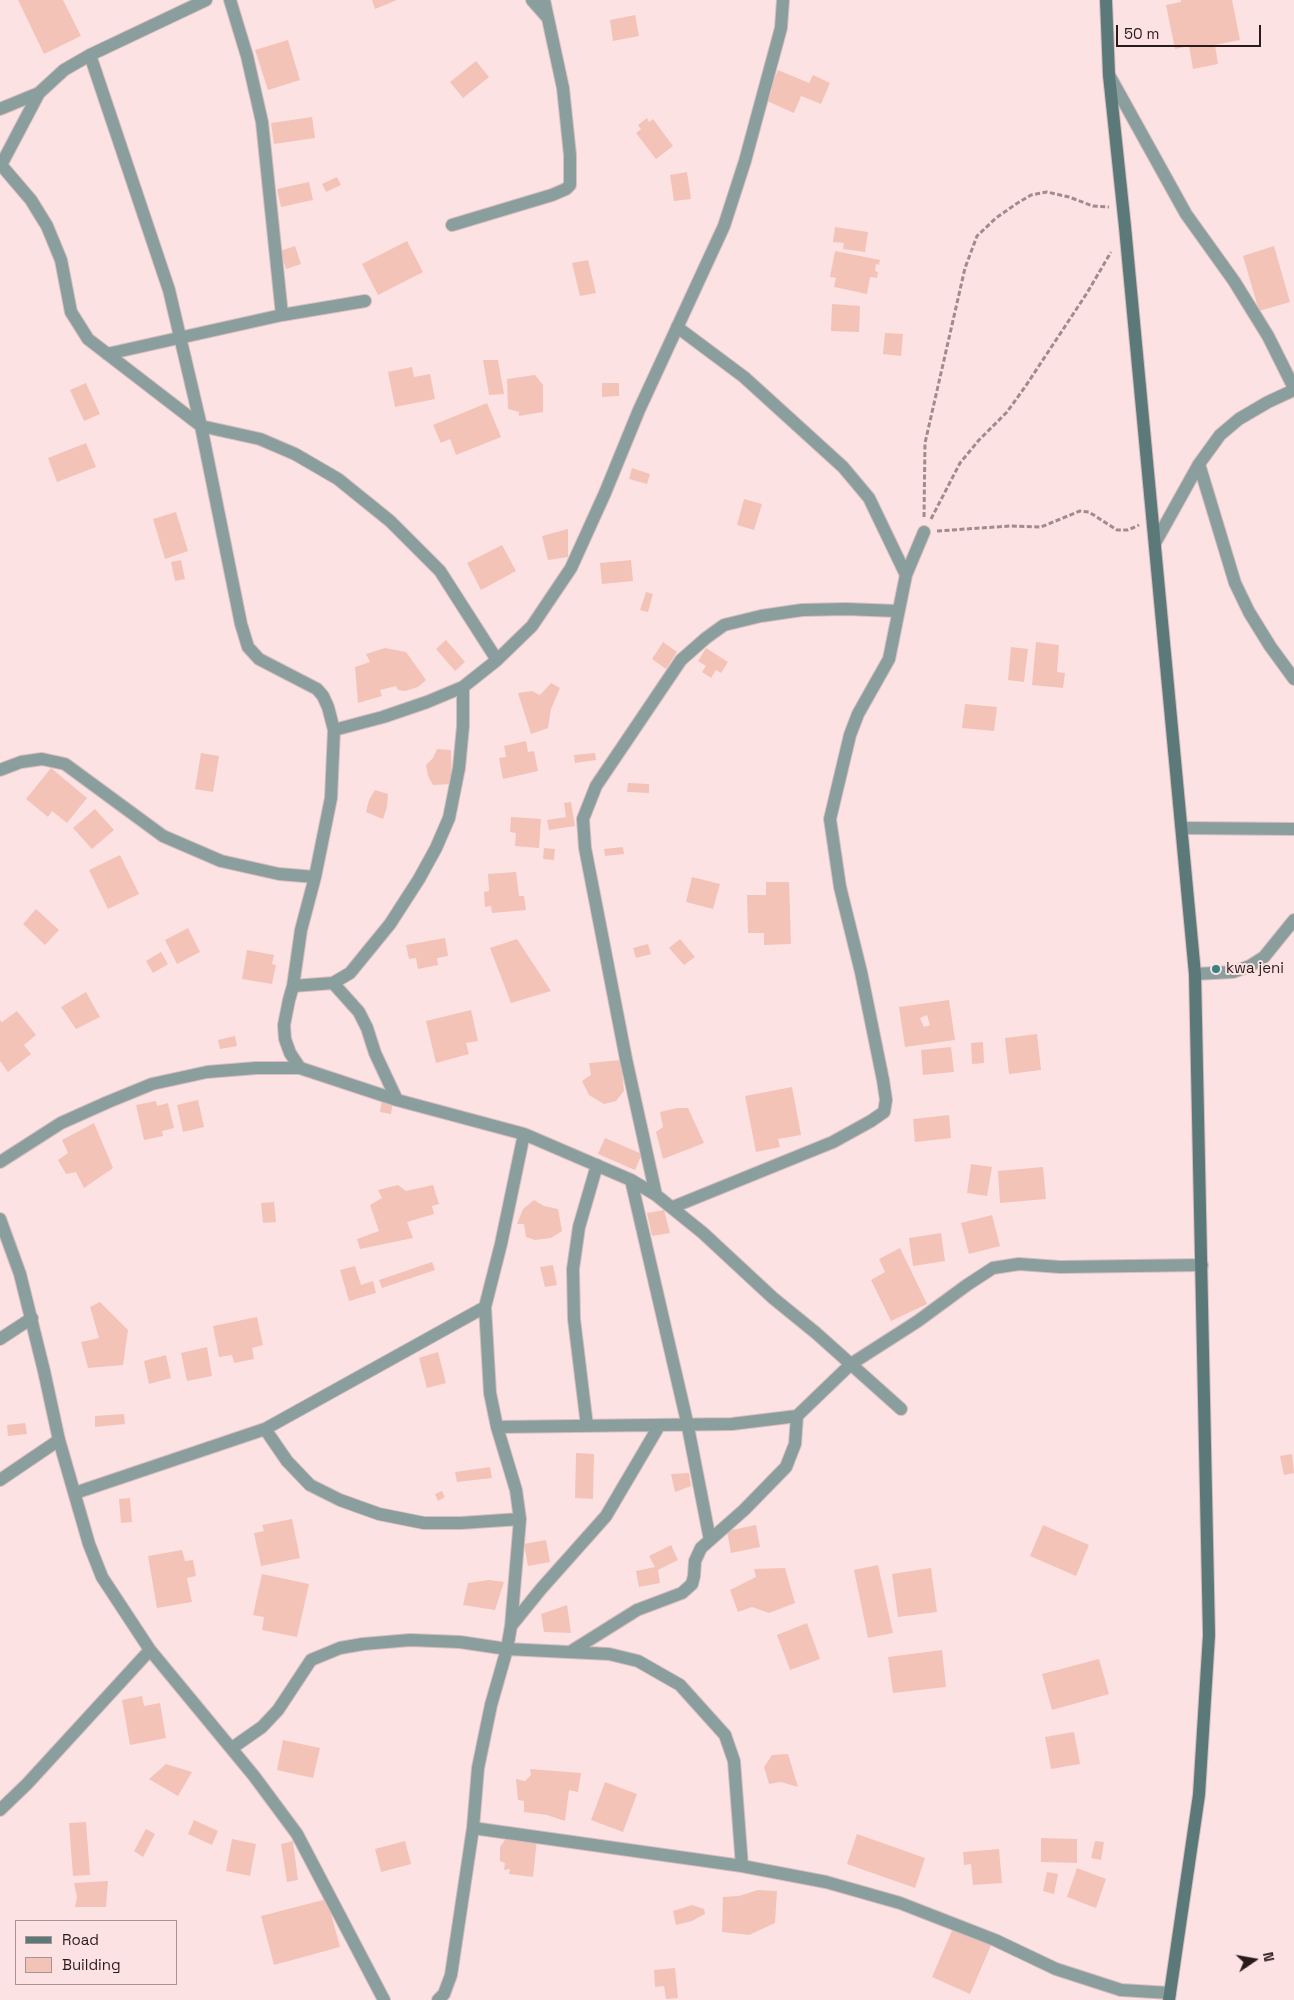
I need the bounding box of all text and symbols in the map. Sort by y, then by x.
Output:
scale bar [1119,15,1264,47]
text: 50 m [1124,24,1159,43]
place label: kwa jeni [1226,960,1284,978]
marker: kwa jeni [1210,963,1222,975]
legend [15,1920,178,1985]
text: Road [62,1930,99,1949]
north arrow [1229,1935,1279,1985]
text: N [1259,1950,1278,1963]
text: Building [62,1955,121,1974]

